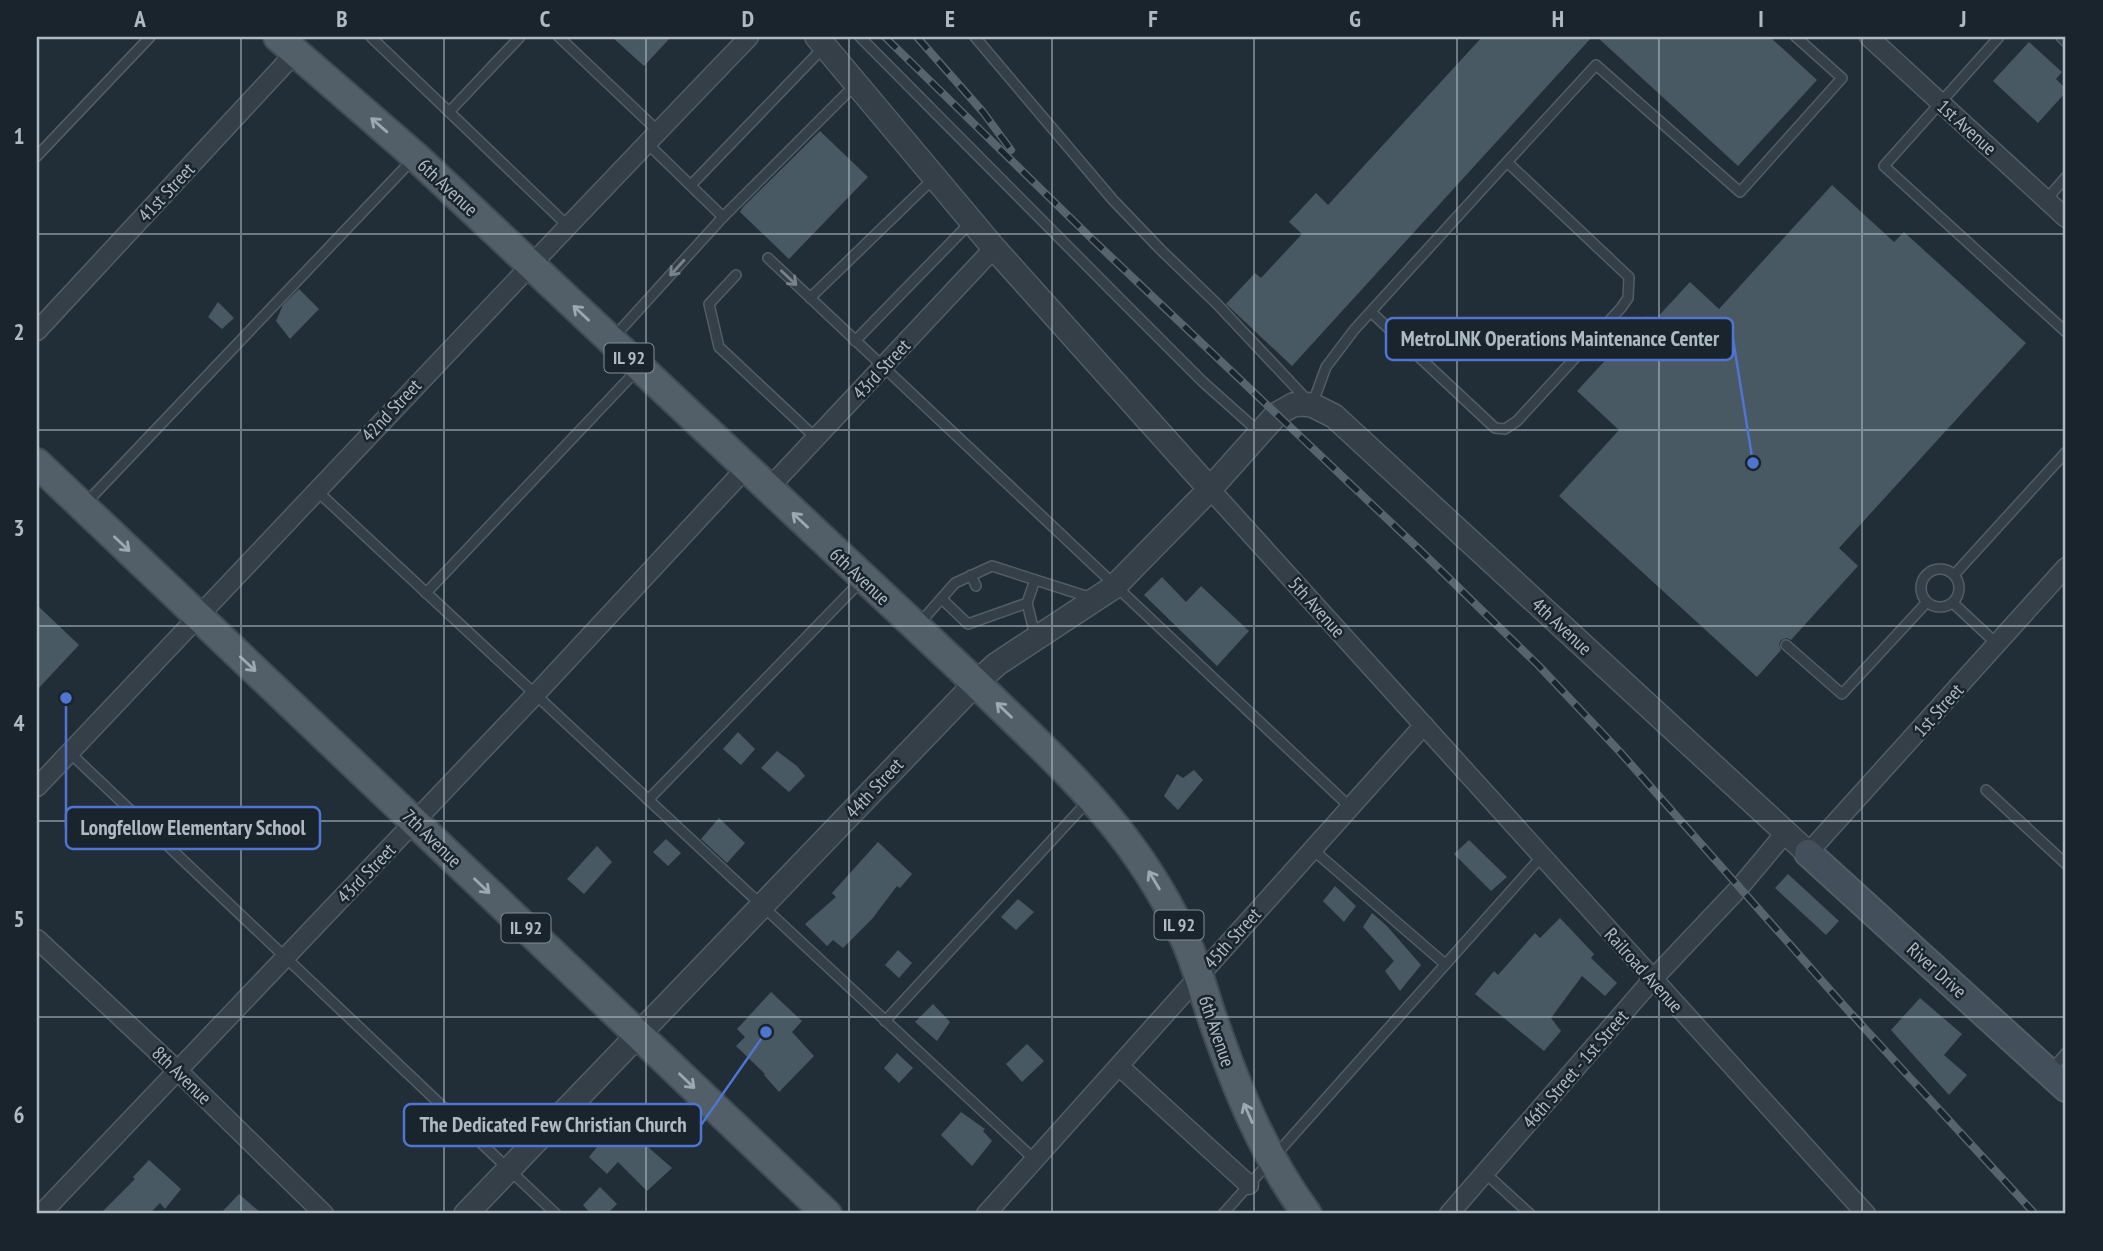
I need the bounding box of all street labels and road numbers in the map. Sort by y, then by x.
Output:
street label: 1st Avenue [1932,94,2002,160]
street label: 6th Avenue [413,153,483,221]
street label: 41st Street [133,157,200,227]
street label: 43rd Street [847,333,915,404]
road number: IL 92 [604,344,654,372]
street label: 42nd Street [356,373,427,446]
street label: 6th Avenue [825,542,895,610]
street label: 5th Avenue [1283,572,1351,643]
street label: 4th Avenue [1527,592,1597,660]
street label: 1st Street [1908,678,1969,742]
street label: 44th Street [840,752,909,823]
street label: 7th Avenue [397,804,467,872]
street label: 43rd Street [332,838,401,908]
street label: 45th Street [1198,902,1266,974]
road number: IL 92 [1154,910,1204,940]
road number: IL 92 [502,914,550,943]
street label: Railroad Avenue [1600,923,1689,1018]
street label: River Drive [1902,937,1972,1003]
street label: 6th Avenue [1194,992,1240,1070]
street label: 46th Street - 1st Street [1517,1004,1634,1133]
street label: 8th Avenue [147,1041,217,1109]

